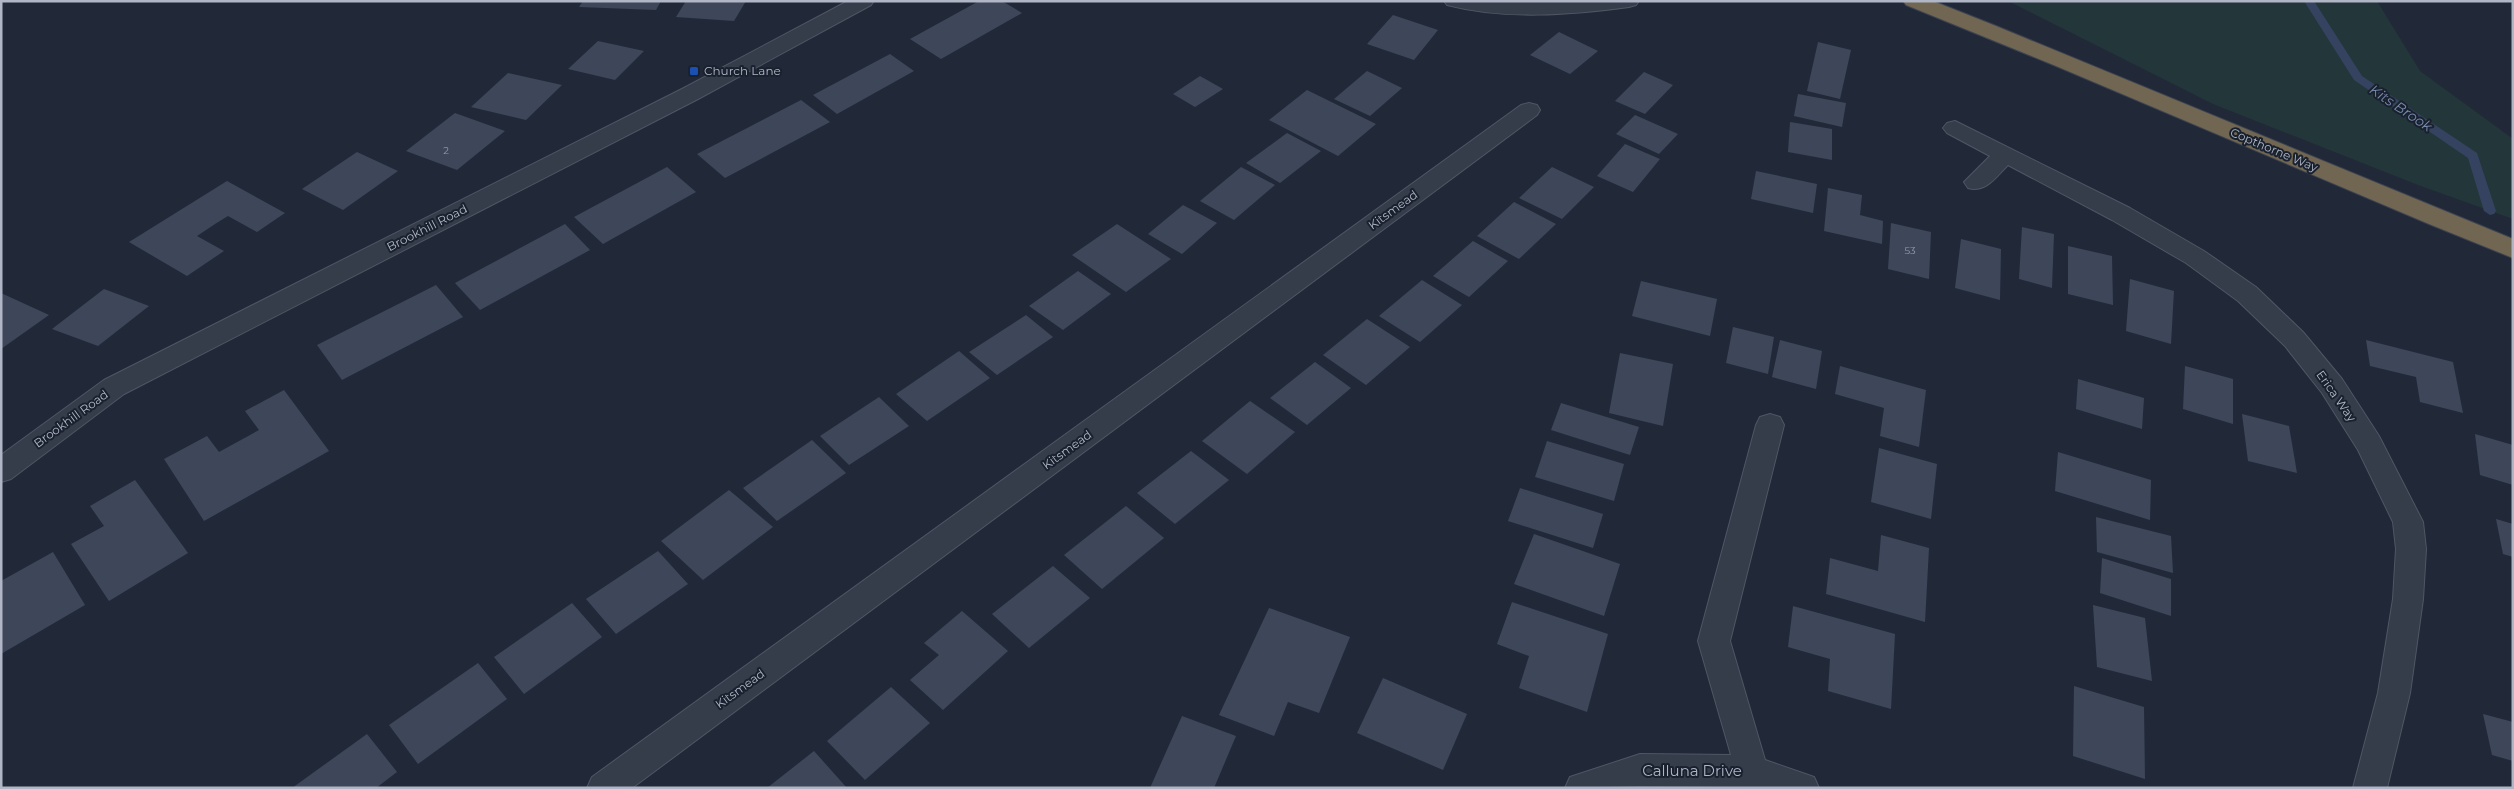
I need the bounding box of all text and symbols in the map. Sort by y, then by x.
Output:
place label: Church Lane [704,63,781,78]
marker: Church Lane [688,65,700,77]
water label: Kits Brook [2366,80,2436,136]
street label: Copthorne Way [2228,124,2321,175]
house number: 2 [443,144,449,157]
street label: Kitsmead [1365,187,1420,233]
street label: Brookhill Road [384,201,469,254]
house number: 53 [1904,244,1916,257]
street label: Erica Way [2313,367,2360,425]
street label: Brookhill Road [31,387,111,451]
street label: Kitsmead [1039,427,1094,473]
street label: Kitsmead [712,666,767,712]
street label: Calluna Drive [1642,761,1742,780]

